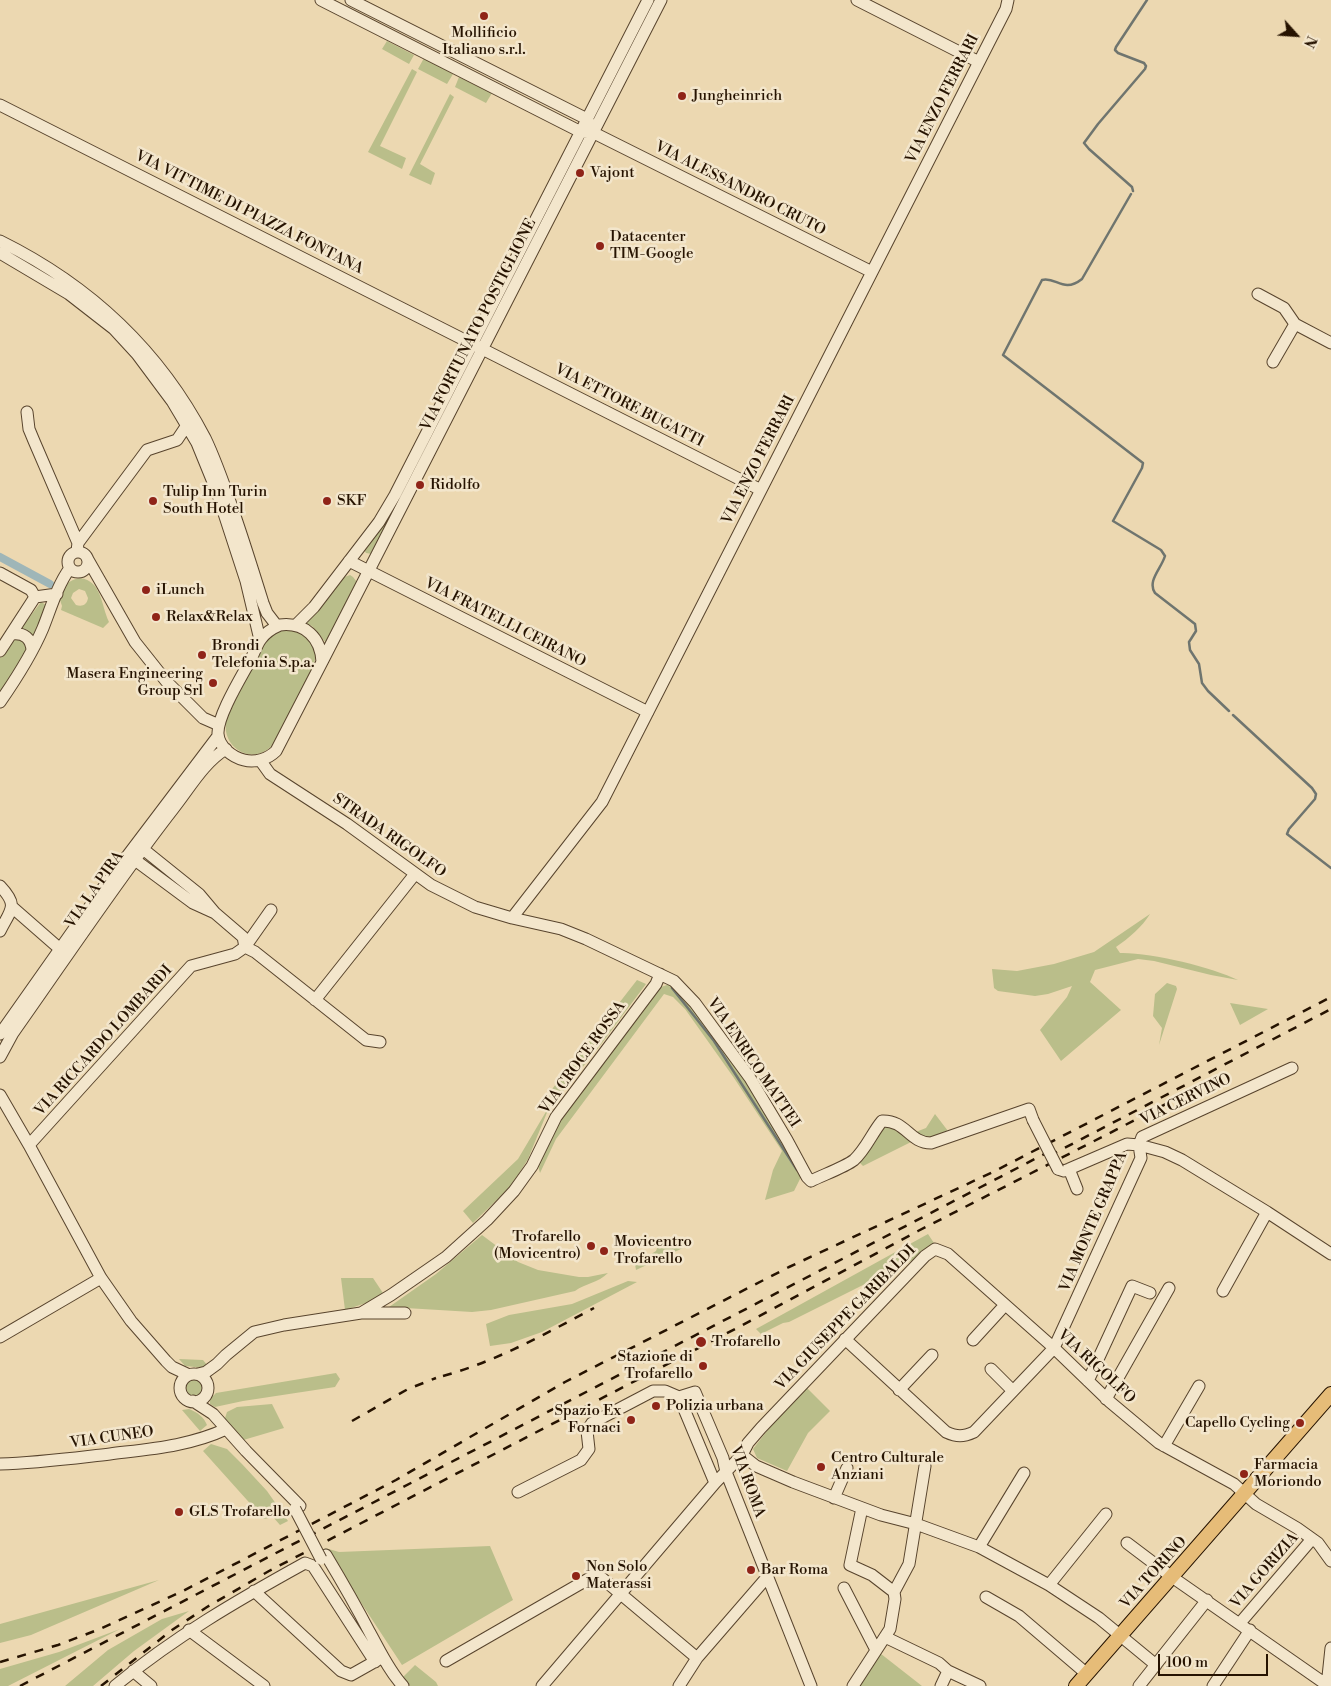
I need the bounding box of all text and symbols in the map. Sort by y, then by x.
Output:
marker: Mollificio Italiano s.r.l. [478,10,490,22]
north arrow [1271,10,1321,60]
place label: Mollificio Italiano s.r.l. [442,24,526,59]
street label: VIA ENZO FERRARI [903,31,983,167]
text: N [1299,33,1320,50]
place label: Jungheinrich [692,87,782,105]
marker: Jungheinrich [676,90,688,102]
street label: VIA ALESSANDRO CRUTO [652,138,828,240]
street label: VIA VITTIME DI PIAZZA FONTANA [132,147,366,279]
place label: Vajont [590,164,635,182]
marker: Vajont [574,167,586,179]
street label: VIA FORTUNATO POSTIGLIONE [417,216,541,434]
place label: Datacenter TIM-Google [610,228,694,263]
marker: Datacenter TIM-Google [594,240,606,252]
street label: VIA ETTORE BUGATTI [551,361,707,451]
street label: VIA ENZO FERRARI [719,392,799,528]
place label: Ridolfo [430,476,480,494]
marker: Ridolfo [414,479,426,491]
place label: Tulip Inn Turin South Hotel [163,483,267,518]
place label: SKF [337,492,366,510]
marker: Tulip Inn Turin South Hotel [147,495,159,507]
marker: SKF [321,495,333,507]
street label: VIA FRATELLI CEIRANO [421,574,589,672]
place label: iLunch [156,581,205,599]
marker: iLunch [140,584,152,596]
place label: Relax&Relax [166,608,253,626]
marker: Relax&Relax [150,611,162,623]
place label: Brondi Telefonia S.p.a. [212,637,314,672]
marker: Brondi Telefonia S.p.a. [196,649,208,661]
place label: Masera Engineering Group Srl [66,665,203,700]
marker: Masera Engineering Group Srl [207,677,219,689]
street label: STRADA RIGOLFO [329,790,449,882]
street label: VIA LA PIRA [62,848,128,932]
street label: VIA RICCARDO LOMBARDI [31,962,177,1120]
street label: VIA ENRICO MATTEI [703,995,803,1131]
street label: VIA CROCE ROSSA [536,998,630,1118]
street label: VIA CERVINO [1138,1070,1234,1130]
street label: VIA MONTE GRAPPA [1056,1149,1132,1295]
place label: Trofarello (Movicentro) [494,1228,581,1263]
place label: Movicentro Trofarello [614,1233,692,1268]
marker: Trofarello (Movicentro) [585,1240,597,1252]
street label: VIA GIUSEPPE GARIBALDI [772,1242,920,1394]
marker: Movicentro Trofarello [598,1245,610,1257]
street label: VIA RIGOLFO [1053,1326,1139,1408]
place label: Trofarello [712,1333,781,1351]
marker: Trofarello [694,1335,708,1349]
place label: Stazione di Trofarello [618,1348,693,1383]
marker: Stazione di Trofarello [697,1360,709,1372]
place label: Polizia urbana [666,1397,763,1415]
marker: Polizia urbana [650,1400,662,1412]
place label: Spazio Ex Fornaci [555,1402,621,1437]
marker: Spazio Ex Fornaci [625,1414,637,1426]
place label: Capello Cycling [1185,1414,1290,1432]
marker: Capello Cycling [1294,1417,1306,1429]
street label: VIA CUNEO [69,1423,155,1453]
street label: VIA ROMA [726,1444,768,1520]
place label: Centro Culturale Anziani [831,1449,944,1484]
place label: Farmacia Moriondo [1254,1456,1322,1491]
marker: Centro Culturale Anziani [815,1461,827,1473]
marker: Farmacia Moriondo [1238,1468,1250,1480]
place label: GLS Trofarello [189,1503,290,1521]
marker: GLS Trofarello [173,1506,185,1518]
street label: VIA GORIZIA [1227,1529,1303,1613]
street label: VIA TORINO [1117,1533,1191,1613]
place label: Non Solo Materassi [586,1558,652,1593]
place label: Bar Roma [761,1561,828,1579]
marker: Bar Roma [745,1564,757,1576]
marker: Non Solo Materassi [570,1570,582,1582]
scale bar [1161,1644,1271,1676]
text: 100 m [1166,1653,1208,1672]

